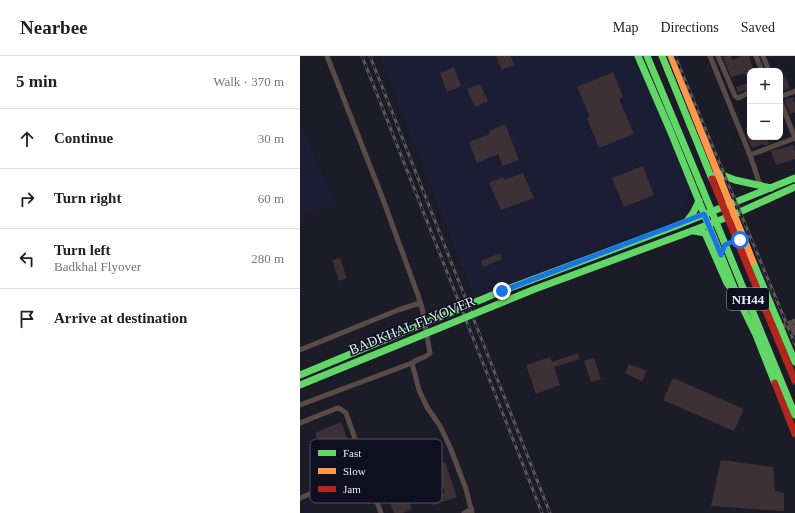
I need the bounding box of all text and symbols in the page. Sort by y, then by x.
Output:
text: Nearbee [20,17,88,38]
text: Map [613,20,638,35]
text: Directions [660,20,719,35]
text: Saved [741,20,775,35]
map controls [747,68,783,140]
button: + [747,68,783,104]
text: 5 min [16,72,57,91]
text: Walk · 370 m [213,74,284,89]
button: − [747,104,783,140]
icon: ahead [16,128,38,150]
text: Continue [54,130,113,146]
text: 30 m [258,131,284,146]
icon: right [16,188,38,210]
text: Turn right [54,190,121,206]
text: 60 m [258,191,284,206]
route start [731,231,749,249]
text: Turn left [54,242,111,258]
icon: left [16,248,38,270]
text: 280 m [251,251,284,266]
text: Badkhal Flyover [54,259,141,274]
route end [493,282,511,300]
road number: NH44 [727,288,769,310]
street label: BADKHAL FLYOVER [347,293,478,358]
icon: arrive [16,308,38,330]
text: Arrive at destination [54,310,187,326]
legend [310,439,442,503]
text: Fast [343,447,361,459]
text: Slow [343,465,366,477]
text: Jam [343,483,361,495]

